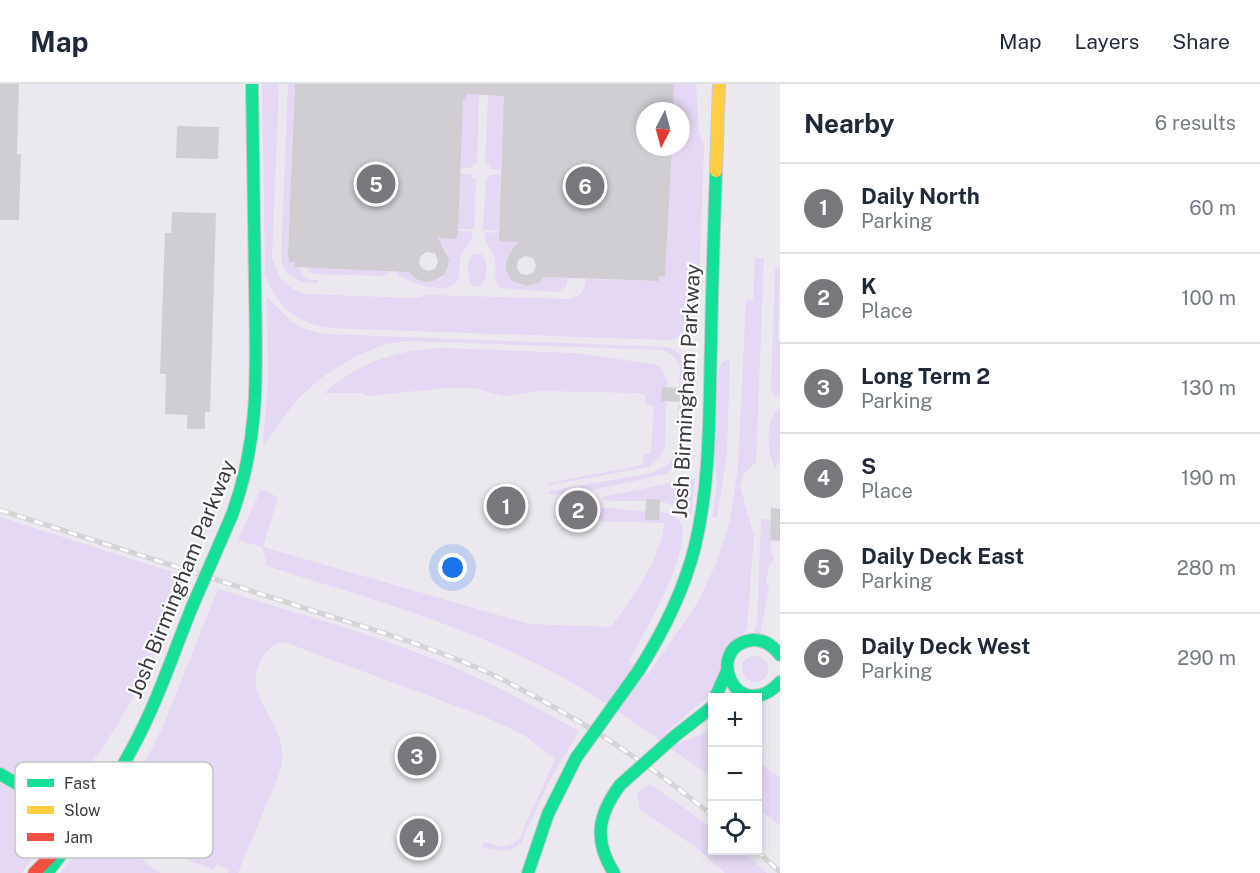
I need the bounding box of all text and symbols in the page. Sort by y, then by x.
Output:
text: Map [30,25,89,58]
text: Map [999,29,1042,54]
text: Layers [1075,29,1139,54]
text: Share [1172,29,1230,54]
north arrow [636,102,690,156]
text: Nearby [804,108,894,139]
text: 6 results [1155,111,1236,135]
pin: 5 [356,162,395,206]
pin: 6 [566,164,604,208]
text: Daily North [861,183,980,209]
text: 1 [819,196,828,220]
text: 60 m [1189,196,1236,220]
text: Parking [861,209,933,233]
street label: Josh Birmingham Parkway [667,263,705,519]
text: K [861,273,877,299]
text: 2 [817,286,830,310]
text: 100 m [1181,286,1236,310]
text: Place [861,299,913,323]
text: Long Term 2 [861,363,990,389]
text: 3 [817,376,830,400]
text: 130 m [1181,376,1236,400]
text: Parking [861,389,933,413]
text: S [861,453,876,479]
street label: Josh Birmingham Parkway [122,456,240,702]
text: 4 [817,466,830,490]
text: 190 m [1181,466,1236,490]
text: Place [861,479,913,503]
pin: 1 [486,484,526,528]
pin: 2 [558,488,598,532]
text: Daily Deck East [861,543,1024,569]
your location [438,553,467,582]
text: 5 [817,556,830,580]
text: 280 m [1177,556,1236,580]
text: Parking [861,569,933,593]
text: Daily Deck West [861,633,1030,659]
text: 6 [817,646,830,670]
text: 290 m [1177,646,1236,670]
text: Parking [861,659,933,683]
map controls [708,693,762,855]
button: + [708,693,762,747]
pin: 3 [398,734,436,778]
button: − [708,747,762,801]
legend [15,762,213,858]
text: Fast [64,774,96,793]
text: Slow [64,801,101,820]
button: locate [708,801,762,855]
pin: 4 [400,816,438,861]
text: Jam [64,828,93,847]

